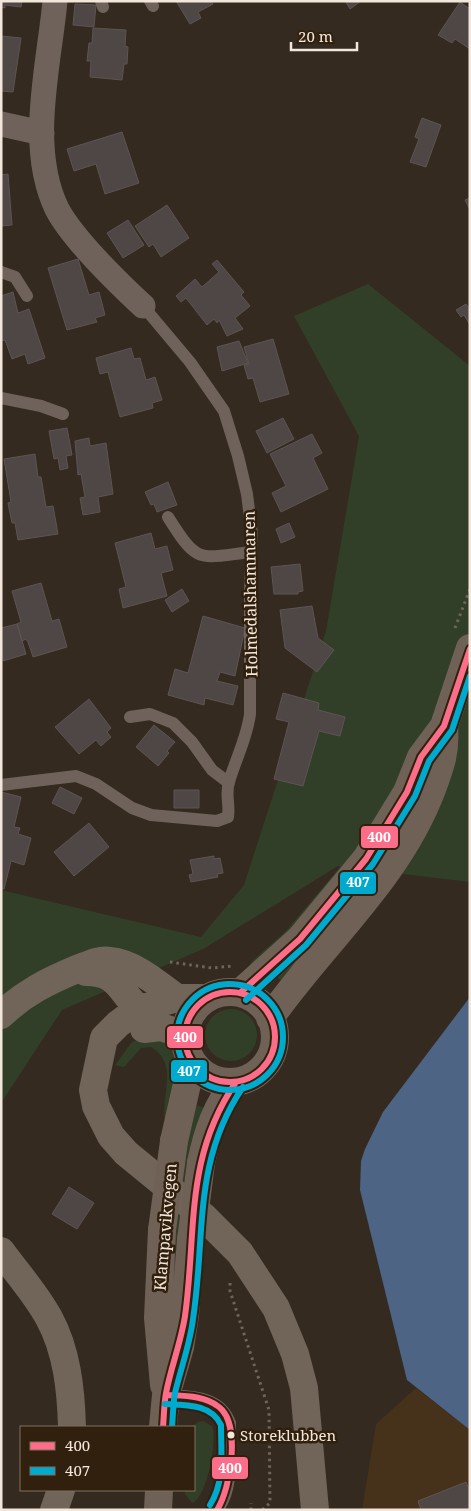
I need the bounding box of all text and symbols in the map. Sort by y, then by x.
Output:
scale bar [291,20,357,52]
text: 20 m [298,26,333,46]
street label: Holmedalshammaren [238,511,262,677]
line badge: 400 [360,825,399,849]
text: 400 [367,827,391,846]
line badge: 407 [339,871,377,895]
text: 407 [346,872,370,891]
line badge: 400 [166,1025,204,1049]
text: 400 [173,1027,197,1046]
line badge: 407 [170,1059,208,1083]
text: 407 [177,1061,201,1080]
street label: Klampavikvegen [148,1162,182,1292]
place label: Storeklubben [240,1425,337,1445]
legend [20,1426,195,1491]
marker: Storeklubben [226,1430,236,1440]
text: 400 [65,1435,90,1455]
line badge: 400 [211,1456,249,1480]
text: 400 [218,1458,242,1477]
text: 407 [65,1460,90,1480]

